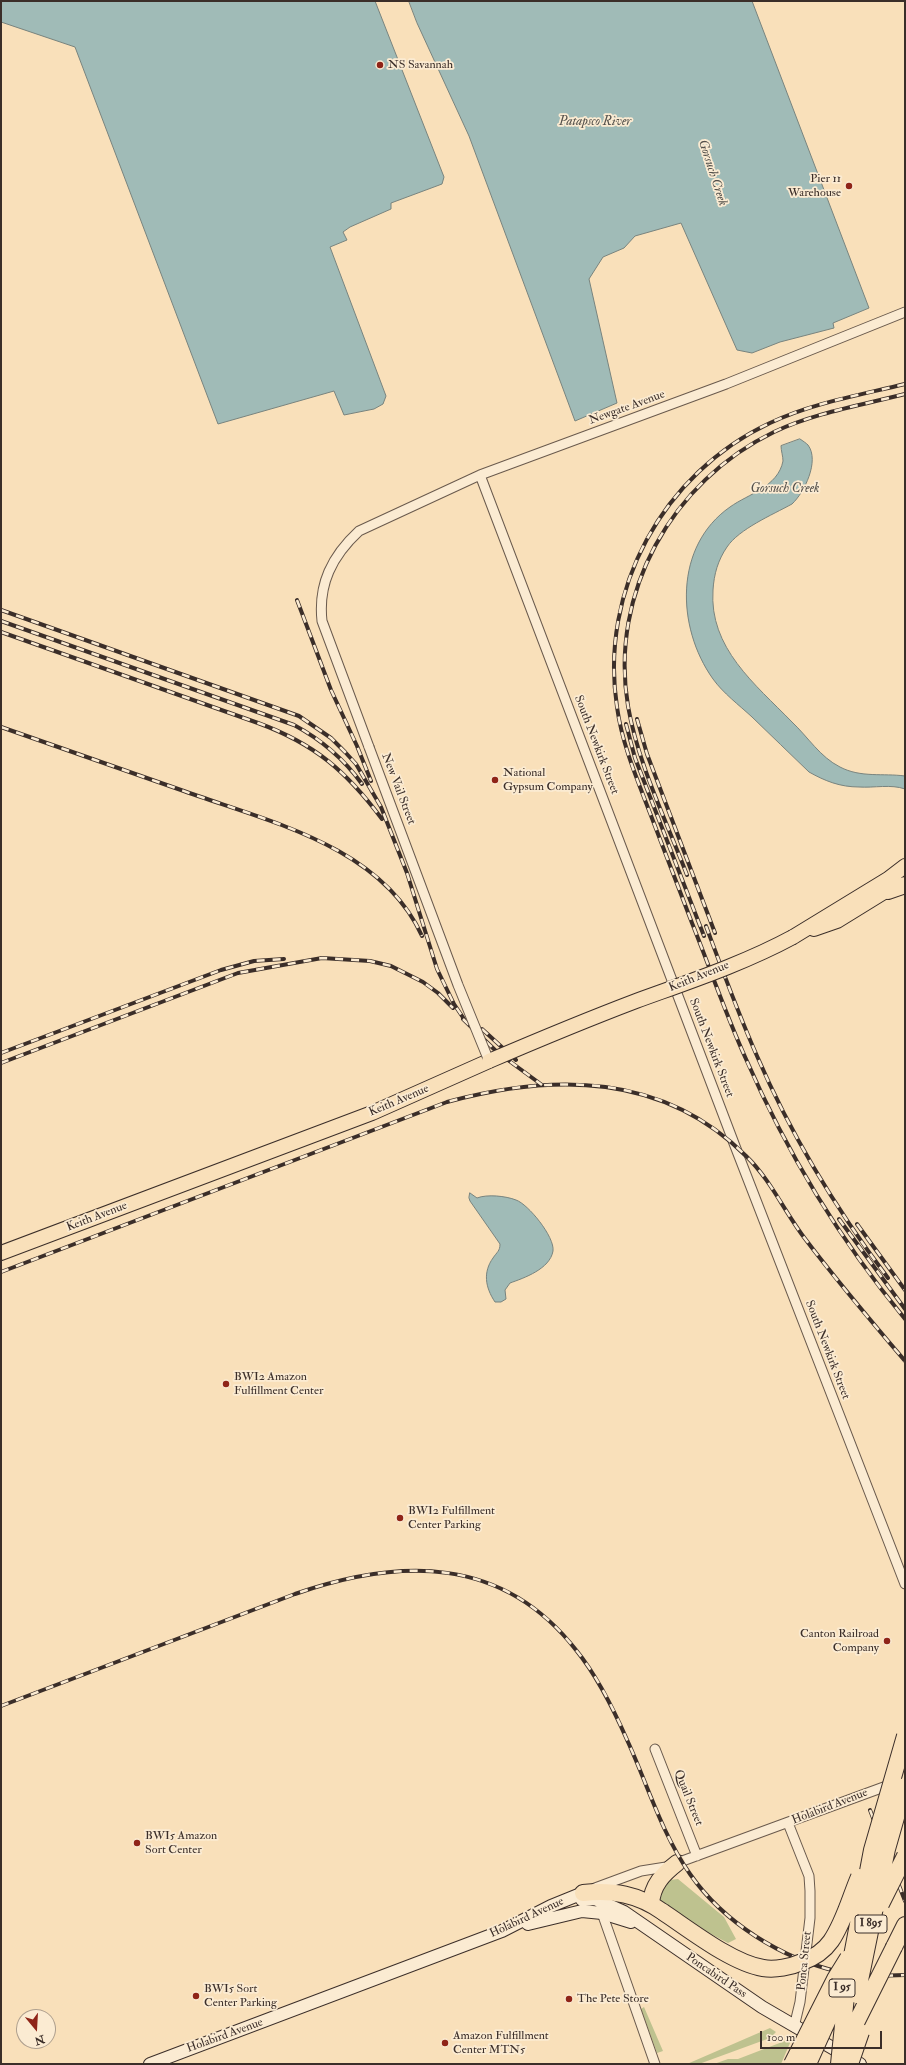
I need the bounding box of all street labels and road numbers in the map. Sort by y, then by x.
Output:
street label: Newgate Avenue [587,388,667,428]
street label: South Newkirk Street [571,694,621,796]
street label: New Vail Street [378,751,418,827]
street label: Keith Avenue [667,958,731,996]
street label: South Newkirk Street [686,997,736,1099]
street label: Keith Avenue [367,1082,431,1120]
street label: Keith Avenue [65,1199,129,1235]
street label: South Newkirk Street [802,1299,852,1401]
street label: Quail Street [670,1768,706,1828]
street label: Holabird Avenue [790,1786,870,1828]
street label: Holabird Avenue [488,1895,566,1941]
road number: I 895 [855,1915,887,1933]
street label: Ponca Street [795,1930,815,1992]
street label: Poncabird Pass [683,1950,749,2002]
road number: I 95 [829,1979,855,1997]
street label: Holabird Avenue [185,2016,265,2056]

